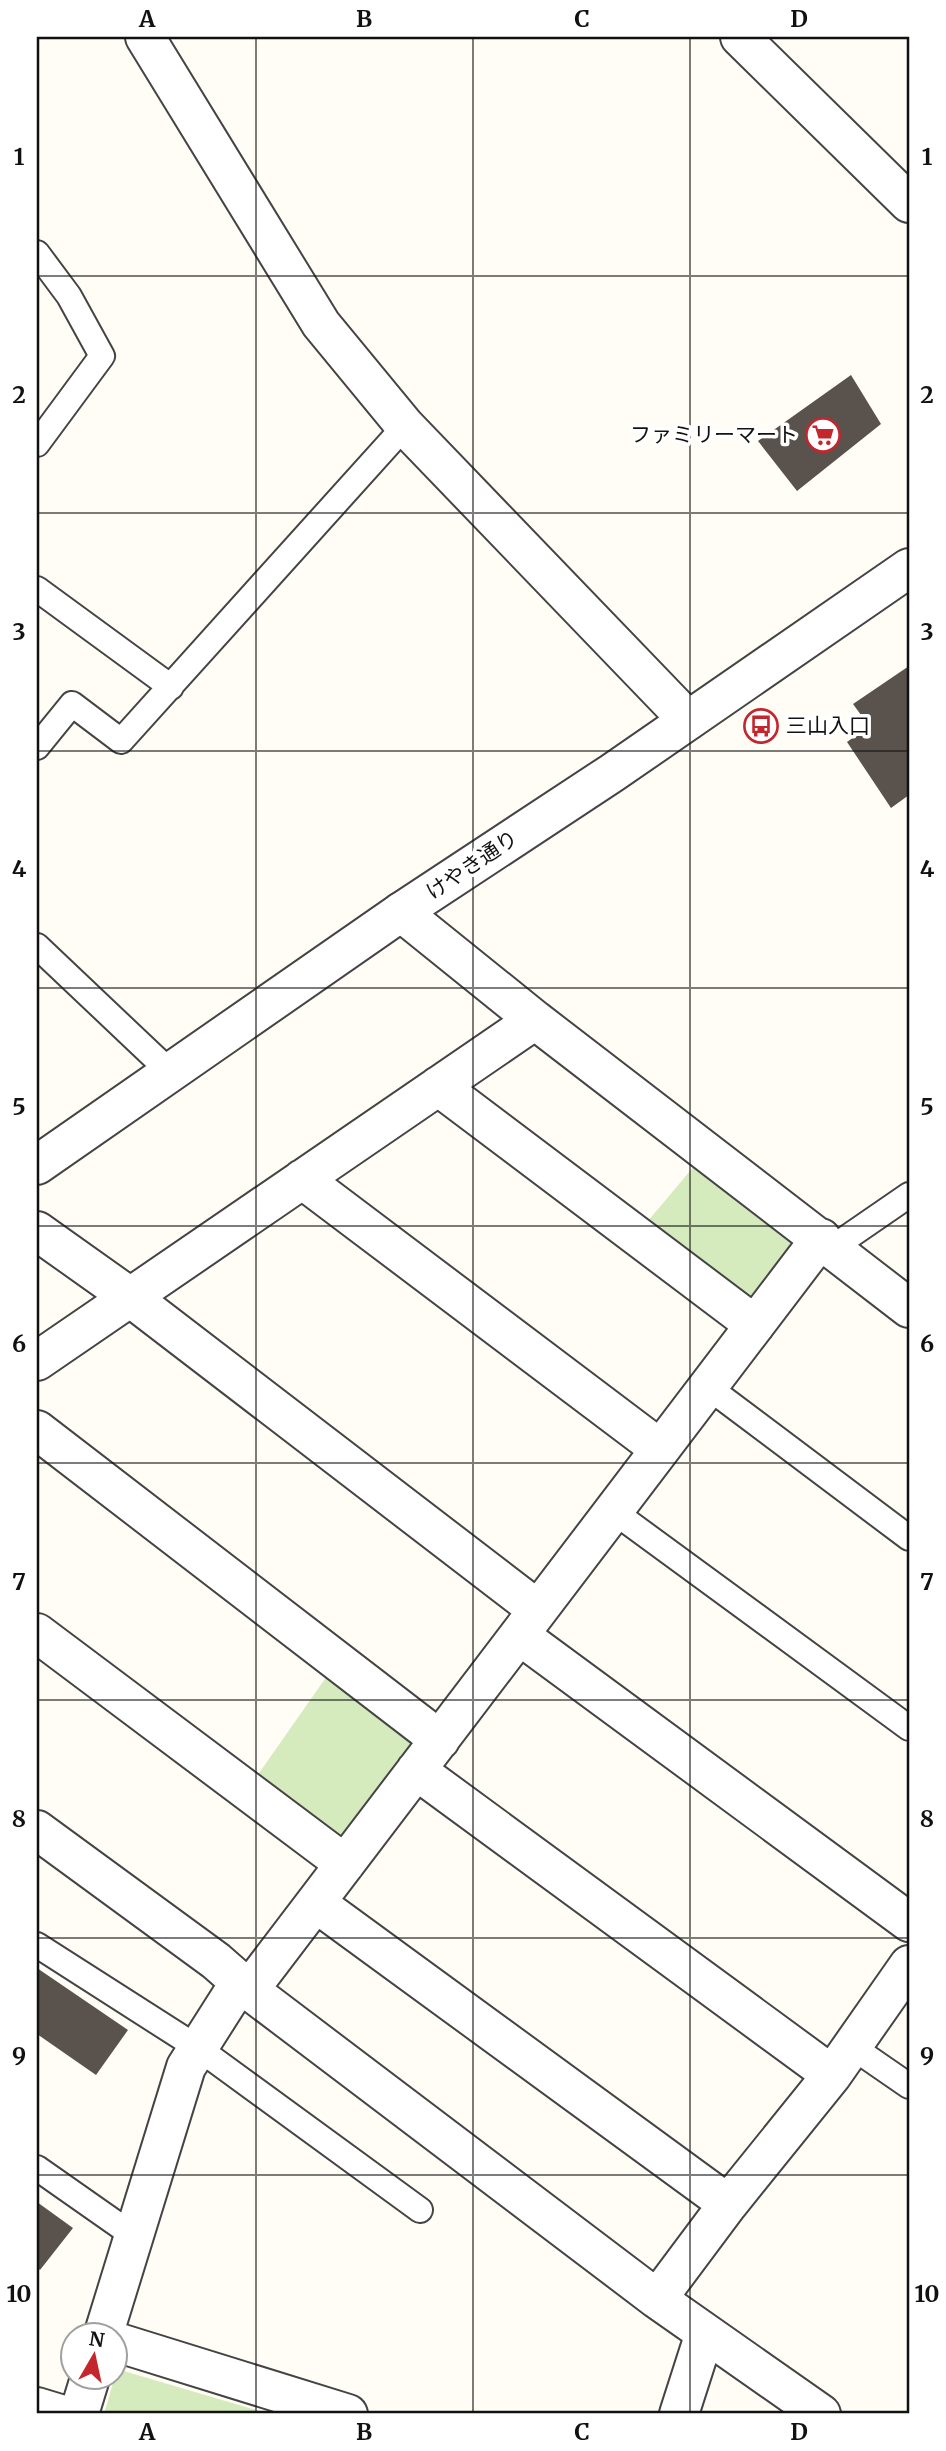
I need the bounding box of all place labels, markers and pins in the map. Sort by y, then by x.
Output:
supermarket icon: ファミリーマート [804,416,842,454]
place label: ファミリーマート [630,421,798,448]
bus stop icon: 三山入口 [742,707,780,745]
place label: 三山入口 [786,712,870,739]

